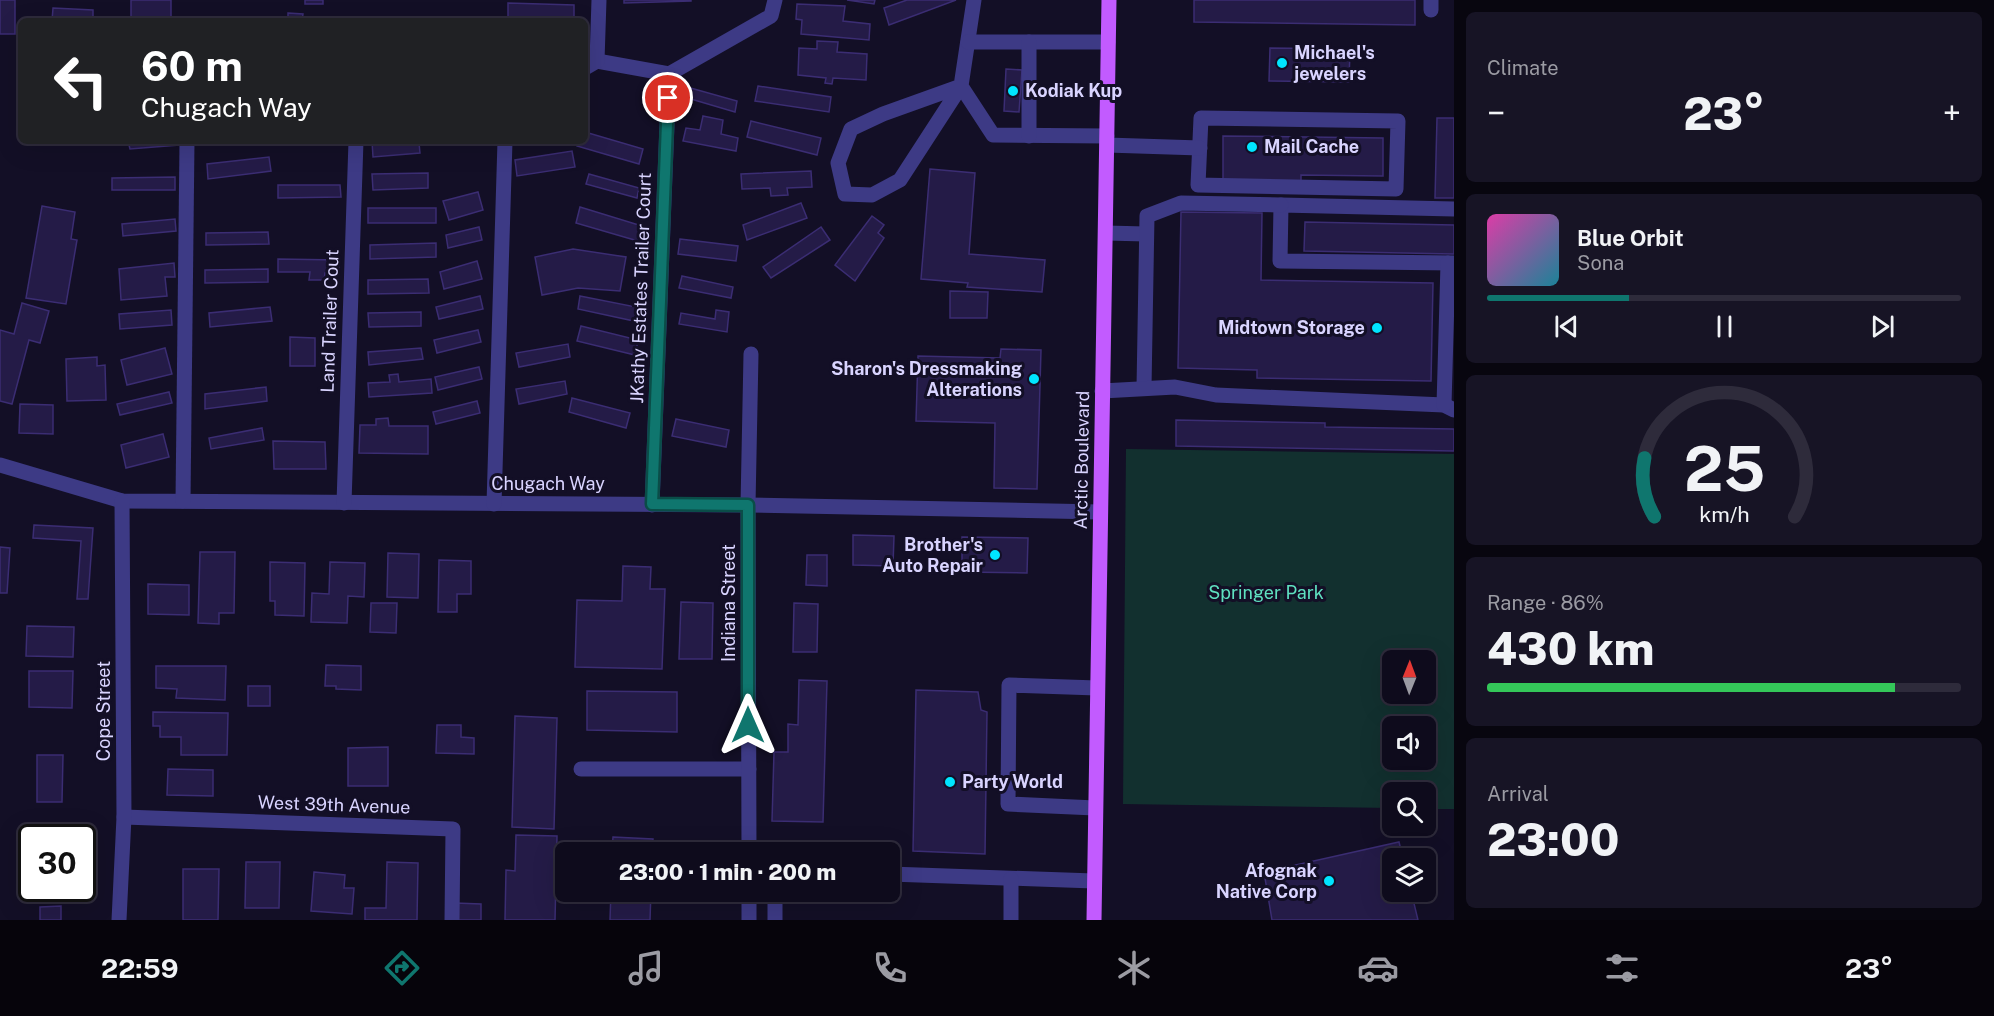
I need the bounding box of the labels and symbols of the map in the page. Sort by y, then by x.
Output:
place label: Michael's jewelers [1293,42,1375,84]
marker: Michael's jewelers [1275,56,1289,70]
pin [642,72,693,123]
place label: Kodiak Kup [1025,80,1122,101]
marker: Kodiak Kup [1006,84,1020,98]
place label: Mail Cache [1264,136,1359,157]
marker: Mail Cache [1245,140,1259,154]
street label: JKathy Estates Trailer Court [626,172,655,404]
street label: Land Trailer Cout [317,249,342,393]
place label: Midtown Storage [1218,317,1365,338]
marker: Midtown Storage [1370,321,1384,335]
place label: Sharon's Dressmaking Alterations [831,358,1022,400]
marker: Sharon's Dressmaking Alterations [1027,372,1041,386]
street label: Arctic Boulevard [1070,390,1093,530]
street label: Chugach Way [491,473,605,494]
place label: Brother's Auto Repair [882,534,984,576]
street label: Indiana Street [718,544,739,662]
marker: Brother's Auto Repair [988,548,1002,562]
park label: Springer Park [1208,582,1324,603]
north arrow [1382,650,1436,704]
street label: Cope Street [93,661,114,761]
position arrow [716,693,780,757]
place label: Party World [962,771,1063,792]
marker: Party World [943,775,957,789]
street label: West 39th Avenue [257,791,411,818]
speed limit sign: 30 [18,824,96,902]
place label: Afognak Native Corp [1216,860,1318,902]
marker: Afognak Native Corp [1322,874,1336,888]

